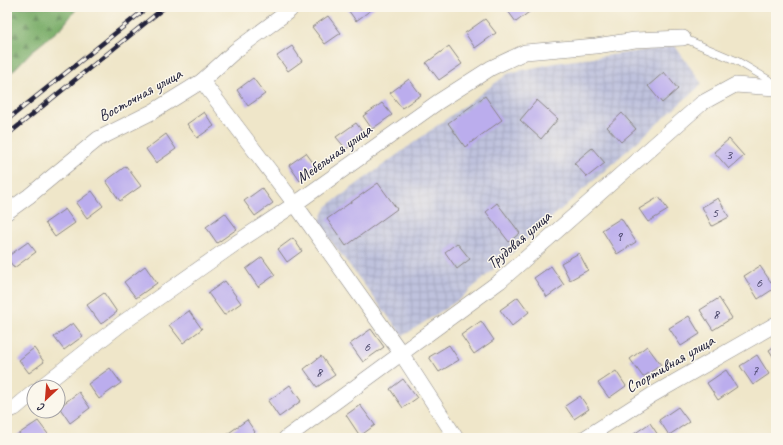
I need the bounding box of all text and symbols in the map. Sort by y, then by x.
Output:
street label: Восточная улица [95,63,186,126]
street label: Мебельная улица [292,119,377,188]
house number: 3 [726,146,734,163]
house number: 5 [712,204,719,221]
street label: Трудовая улица [483,206,556,273]
house number: 9 [616,228,624,245]
house number: 6 [756,274,763,291]
house number: 8 [713,306,721,323]
street label: Спортивная улица [622,330,719,397]
house number: 6 [364,338,371,355]
house number: 7 [752,362,759,379]
house number: 8 [316,364,324,381]
north arrow [26,379,66,419]
text: С [35,400,47,415]

